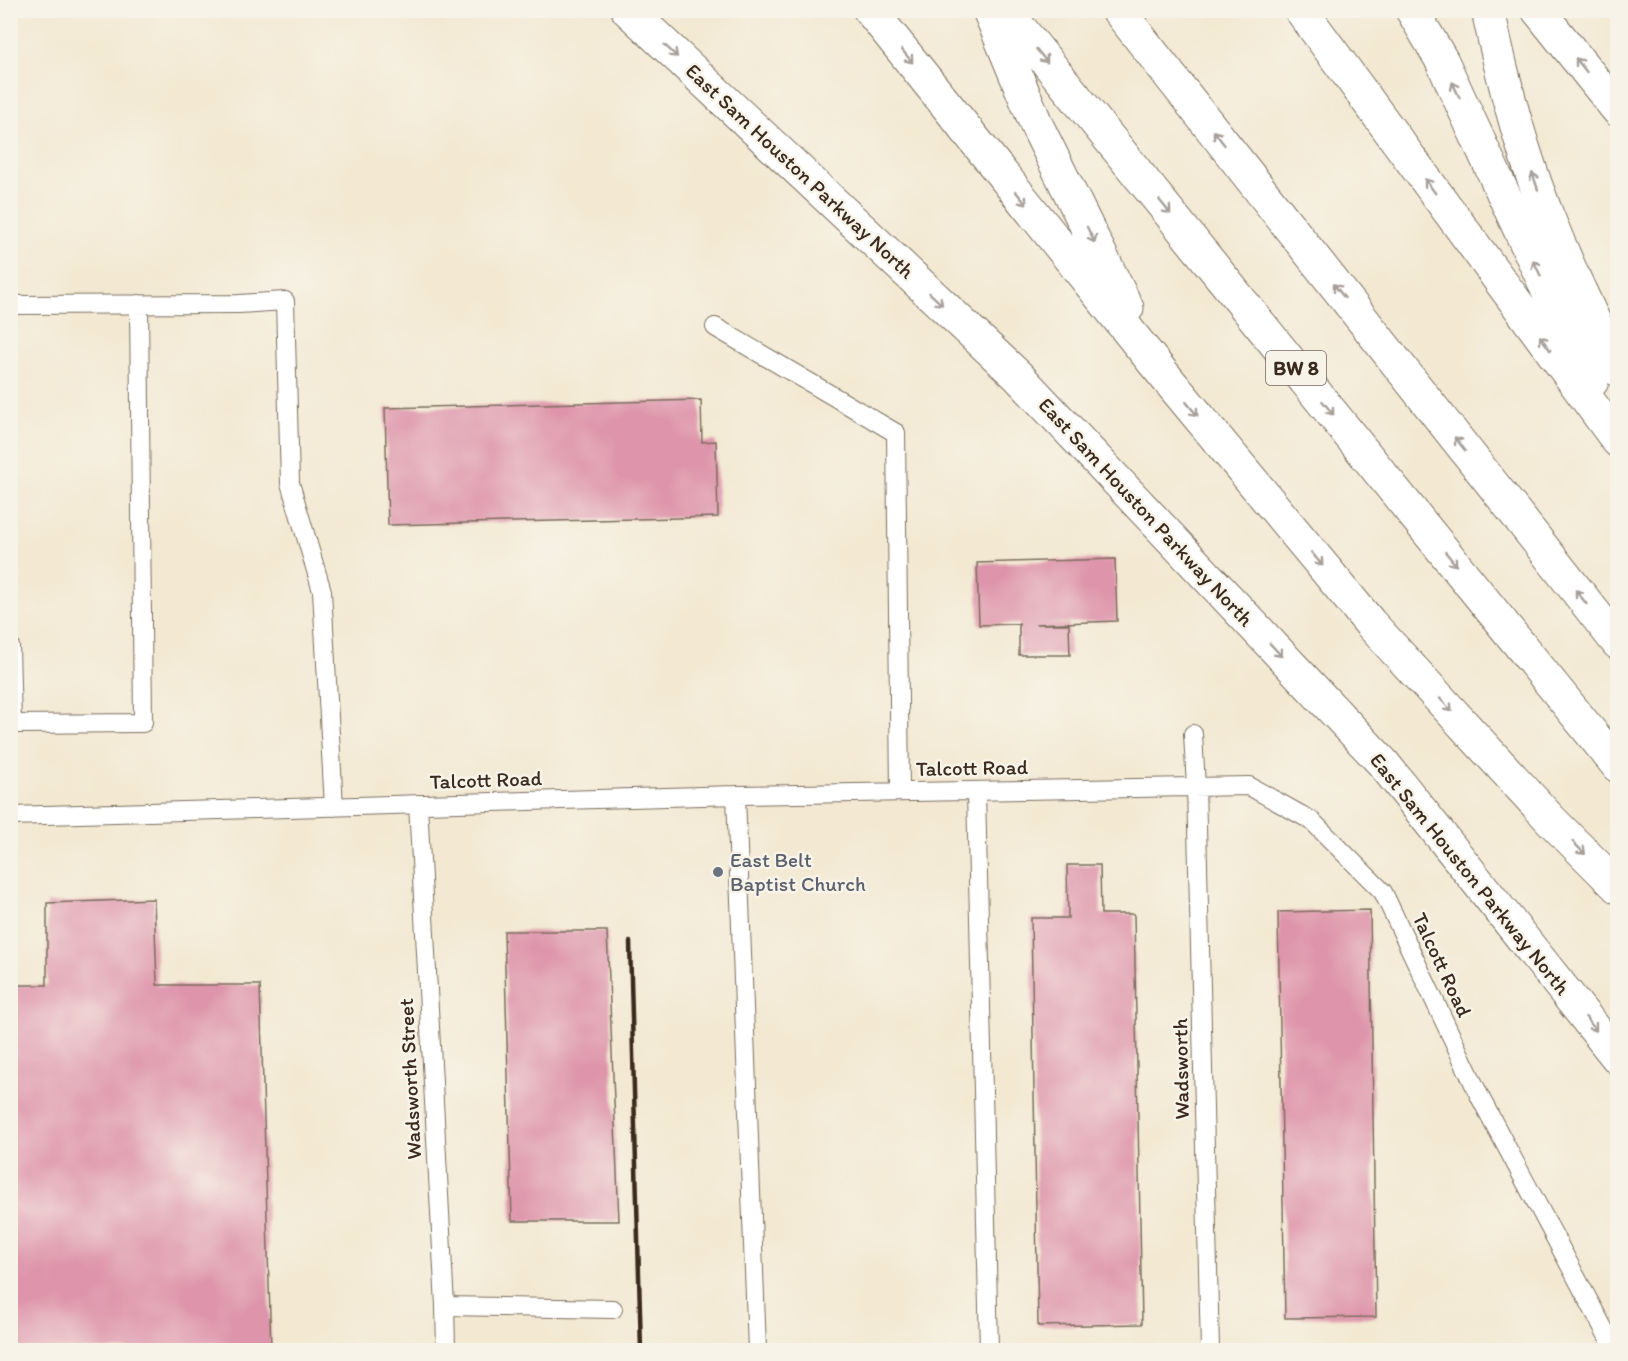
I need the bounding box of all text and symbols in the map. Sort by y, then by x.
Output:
one-way arrow [663,43,678,57]
one-way arrow [900,48,913,64]
one-way arrow [1036,48,1049,64]
one-way arrow [1575,57,1588,73]
street label: East Sam Houston Parkway North [681,58,920,284]
one-way arrow [1450,82,1461,100]
one-way arrow [1212,130,1225,146]
one-way arrow [1529,173,1540,191]
one-way arrow [1423,179,1436,195]
one-way arrow [1015,190,1028,206]
one-way arrow [1158,199,1172,214]
one-way arrow [1086,225,1097,243]
one-way arrow [1531,259,1543,277]
one-way arrow [1333,283,1346,299]
one-way arrow [928,292,943,306]
one-way arrow [1539,336,1552,352]
road number: BW 8 [1266,351,1326,385]
street label: East Sam Houston Parkway North [1034,392,1260,632]
one-way arrow [1321,399,1334,415]
one-way arrow [1186,401,1199,417]
one-way arrow [1454,436,1467,452]
one-way arrow [1310,551,1324,566]
one-way arrow [1444,551,1457,567]
one-way arrow [1575,589,1588,605]
one-way arrow [1269,642,1283,657]
one-way arrow [1439,697,1453,712]
street label: East Sam Houston Parkway North [1365,748,1576,1000]
street label: Talcott Road [916,754,1029,781]
street label: Talcott Road [429,765,543,794]
one-way arrow [1571,840,1586,855]
place label: East Belt Baptist Church [730,847,866,896]
marker: East Belt Baptist Church [711,865,725,879]
street label: Talcott Road [1407,909,1478,1021]
street label: Wadsworth Street [393,998,426,1160]
one-way arrow [1584,1015,1597,1031]
street label: Wadsworth [1167,1018,1194,1120]

